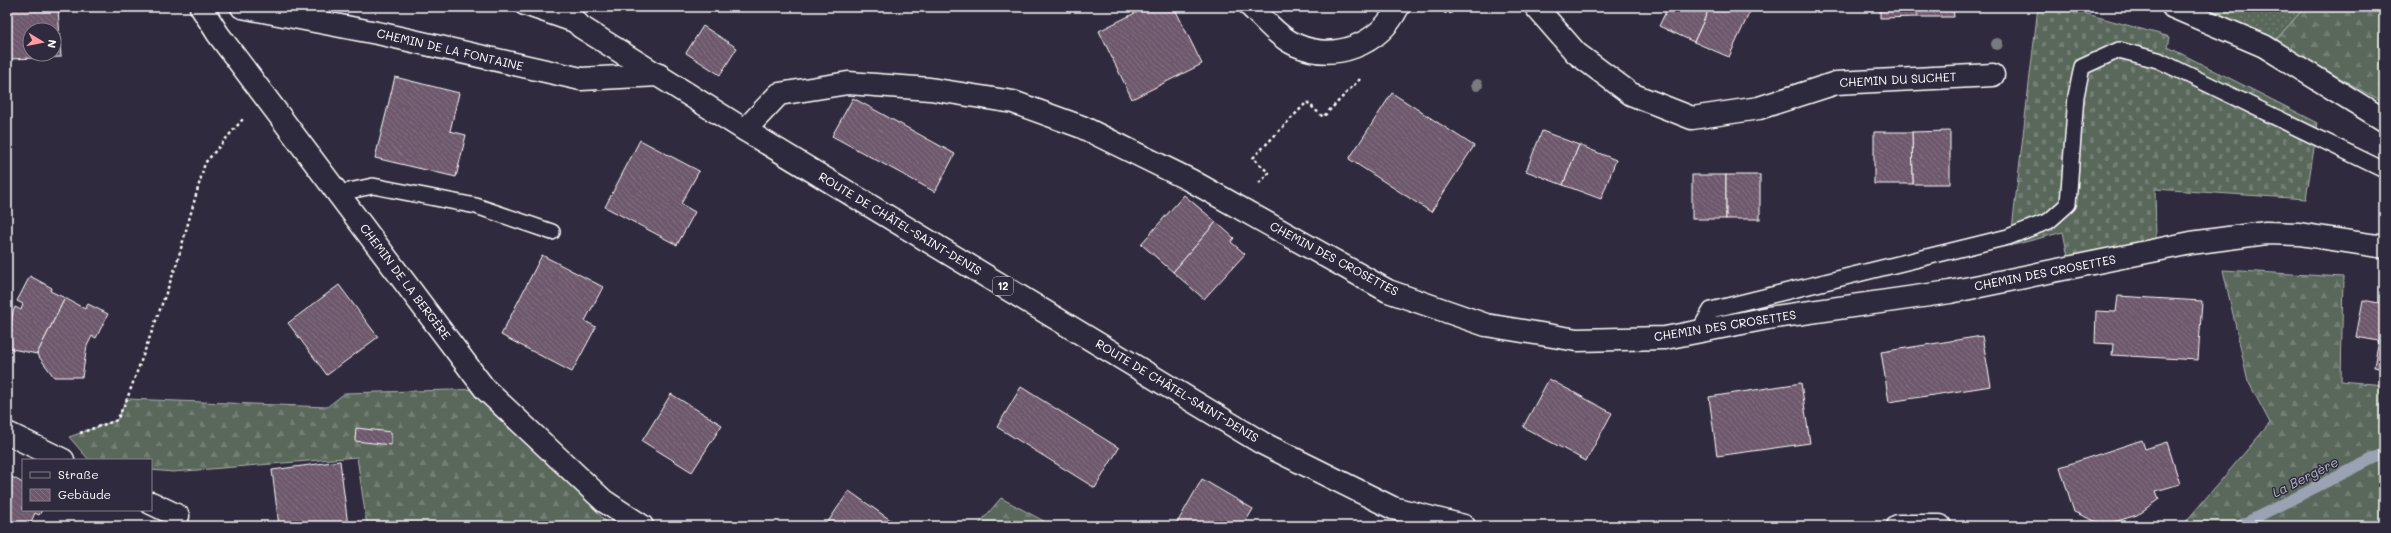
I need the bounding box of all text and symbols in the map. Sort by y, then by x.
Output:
north arrow [22,22,62,62]
street label: CHEMIN DE LA FONTAINE [375,24,525,74]
text: N [44,38,60,49]
street label: CHEMIN DU SUCHET [1839,68,1957,90]
street label: ROUTE DE CHÂTEL-SAINT-DENIS [816,168,985,278]
street label: CHEMIN DES CROSETTES [1267,217,1402,299]
street label: CHEMIN DE LA BERGÈRE [357,220,455,343]
street label: CHEMIN DES CROSETTES [1973,250,2117,294]
road number: 12 [993,277,1013,295]
street label: CHEMIN DES CROSETTES [1653,306,1797,344]
street label: ROUTE DE CHÂTEL-SAINT-DENIS [1093,335,1262,445]
water label: La Bergère [2269,453,2341,500]
legend [22,459,152,511]
text: Straße [58,466,99,482]
text: Gebäude [58,486,111,502]

